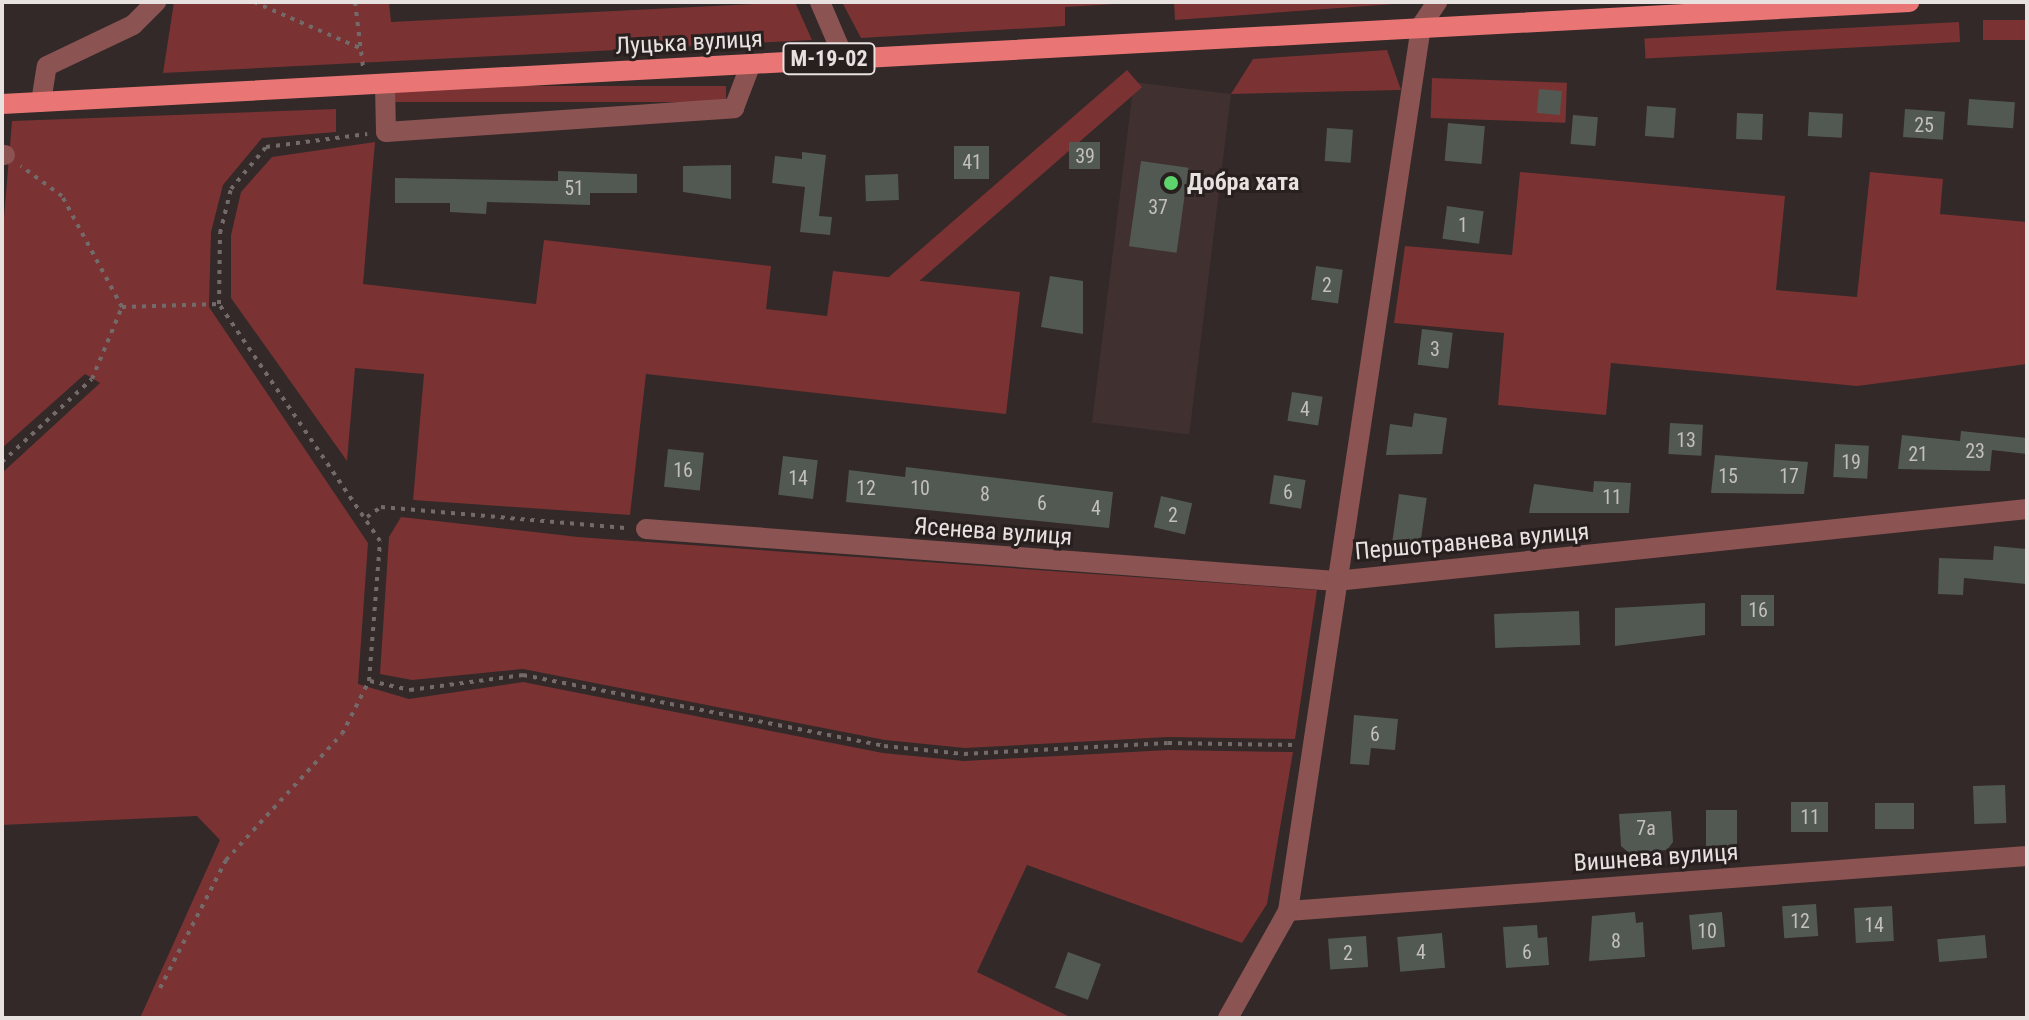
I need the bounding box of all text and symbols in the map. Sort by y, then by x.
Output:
street label: Луцька вулиця [615,25,763,61]
road number: М-19-02 [781,41,877,77]
house number: 25 [1914,113,1934,137]
house number: 39 [1075,144,1095,168]
house number: 41 [962,150,982,174]
place label: Добра хата [1187,169,1299,197]
marker: Добра хата [1162,174,1180,192]
house number: 51 [564,176,584,200]
house number: 37 [1148,195,1168,219]
house number: 1 [1458,213,1468,237]
house number: 2 [1322,273,1332,297]
house number: 3 [1430,337,1440,361]
house number: 4 [1300,397,1310,421]
house number: 13 [1676,428,1696,452]
house number: 23 [1965,439,1985,463]
house number: 21 [1908,442,1928,466]
house number: 19 [1841,450,1861,474]
house number: 16 [673,458,693,482]
house number: 15 [1718,464,1738,488]
house number: 17 [1779,464,1799,488]
house number: 14 [788,466,808,490]
house number: 12 [856,476,876,500]
house number: 10 [910,476,930,500]
house number: 6 [1283,480,1293,504]
house number: 8 [980,482,990,506]
house number: 11 [1602,485,1622,509]
house number: 6 [1037,491,1047,515]
house number: 4 [1091,496,1101,520]
house number: 2 [1168,503,1178,527]
street label: Ясенева вулиця [913,512,1073,552]
street label: Першотравнева вулиця [1354,517,1590,567]
house number: 16 [1748,598,1768,622]
house number: 6 [1370,722,1380,746]
house number: 11 [1800,805,1820,829]
house number: 7а [1636,816,1656,840]
street label: Вишнева вулиця [1573,838,1739,878]
house number: 12 [1790,909,1810,933]
house number: 14 [1864,913,1884,937]
house number: 10 [1697,919,1717,943]
house number: 8 [1611,929,1621,953]
house number: 4 [1416,940,1426,964]
house number: 6 [1522,940,1532,964]
house number: 2 [1343,941,1353,965]

